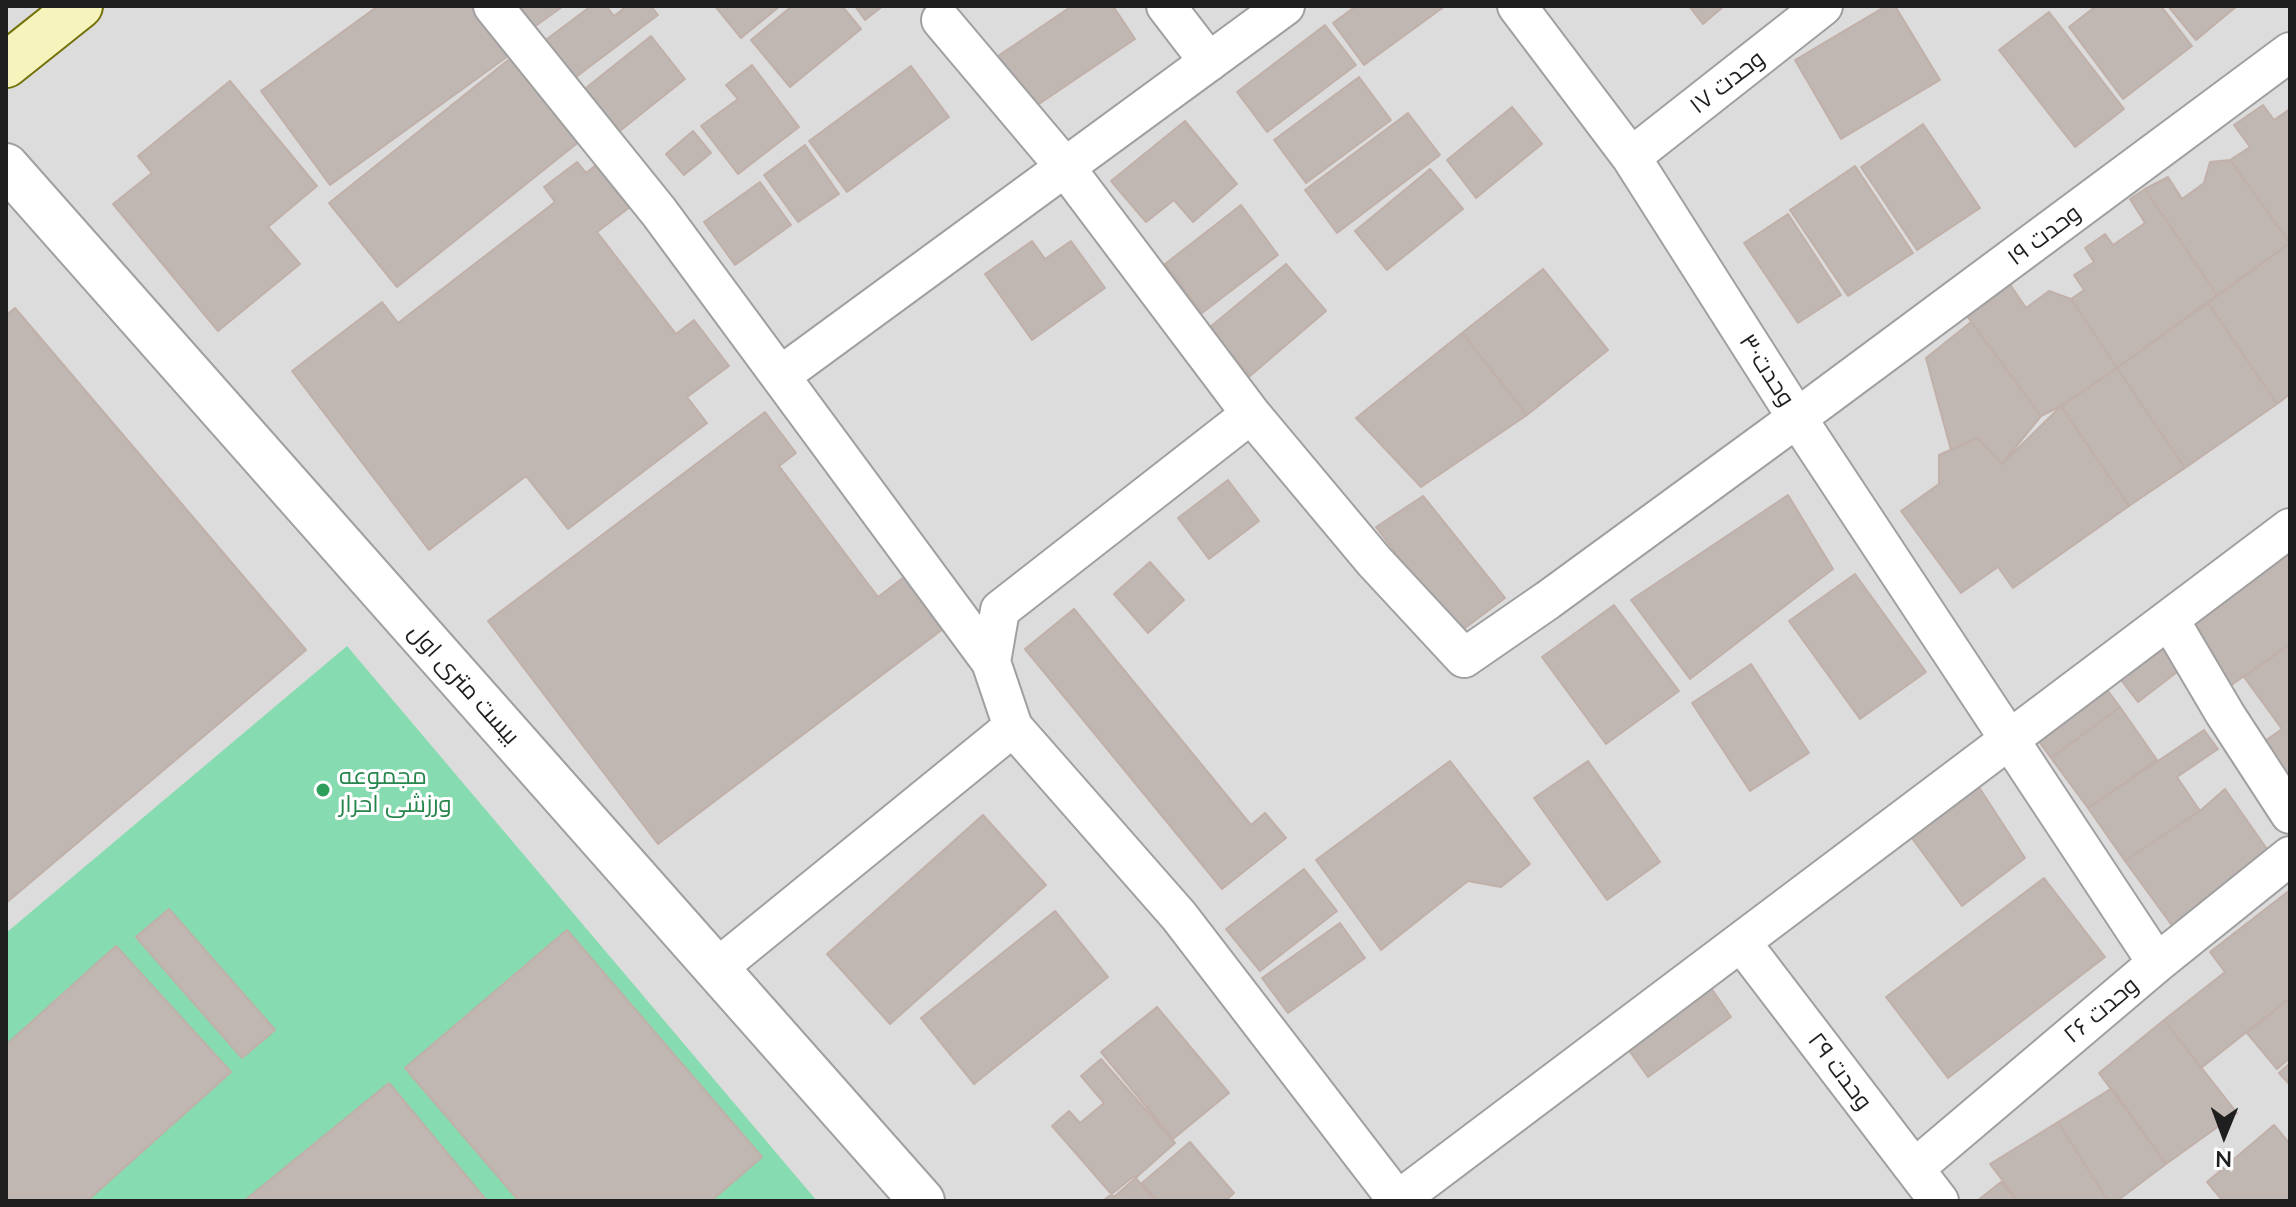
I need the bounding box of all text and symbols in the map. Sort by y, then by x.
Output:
street label: وحدت ۱۷ [1684,44,1770,120]
street label: وحدت ۱۹ [2002,198,2086,272]
street label: وحدت۳۰ [1733,328,1801,412]
street label: بیست متری اول [402,618,526,750]
place label: مجموعه ورزشی احرار [339,762,452,818]
marker: مجموعه ورزشی احرار [314,781,332,799]
street label: وحدت ۲۶ [2058,971,2144,1049]
street label: وحدت ۲۹ [1802,1027,1878,1115]
north arrow [2184,1095,2264,1175]
text: N [2215,1146,2232,1173]

